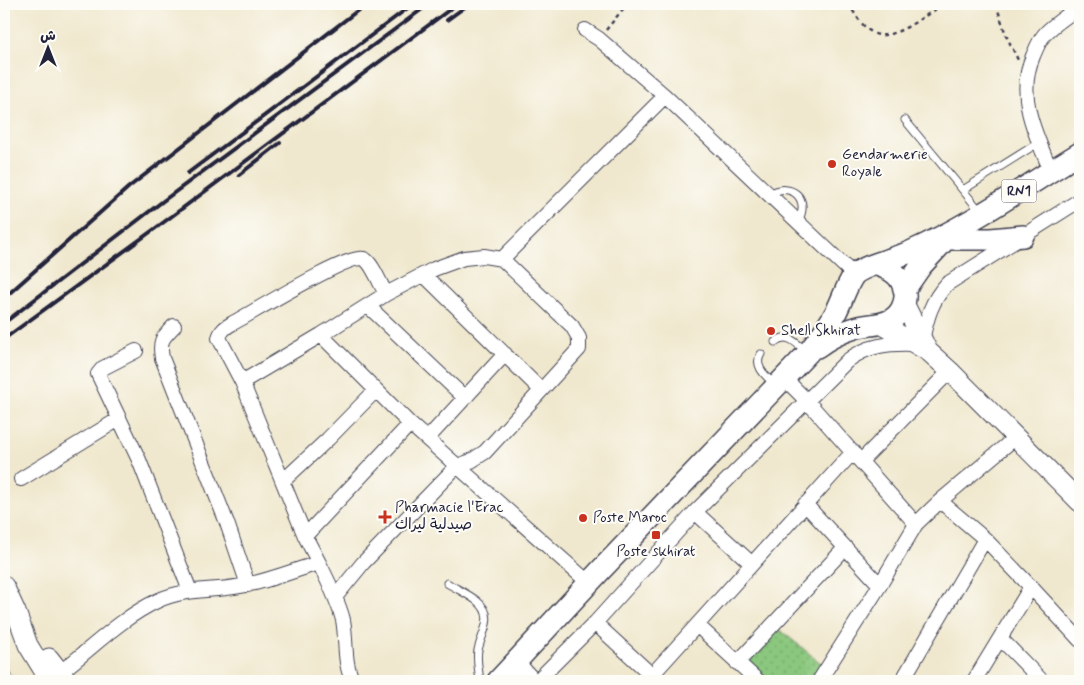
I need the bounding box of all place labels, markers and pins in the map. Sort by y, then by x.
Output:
place label: Gendarmerie Royale [842,145,928,182]
marker: Gendarmerie Royale [826,158,838,170]
place label: Shell Skhirat [781,321,861,341]
marker: Shell Skhirat [765,325,777,337]
place label: Pharmacie l'Erac صيدلية ليراك [395,498,504,535]
place label: Poste Maroc [593,508,667,528]
marker: Pharmacie l'Erac صيدلية ليراك [379,511,391,523]
marker: Poste Maroc [577,512,589,524]
marker: Poste skhirat [650,529,662,541]
place label: Poste skhirat [617,542,696,562]

